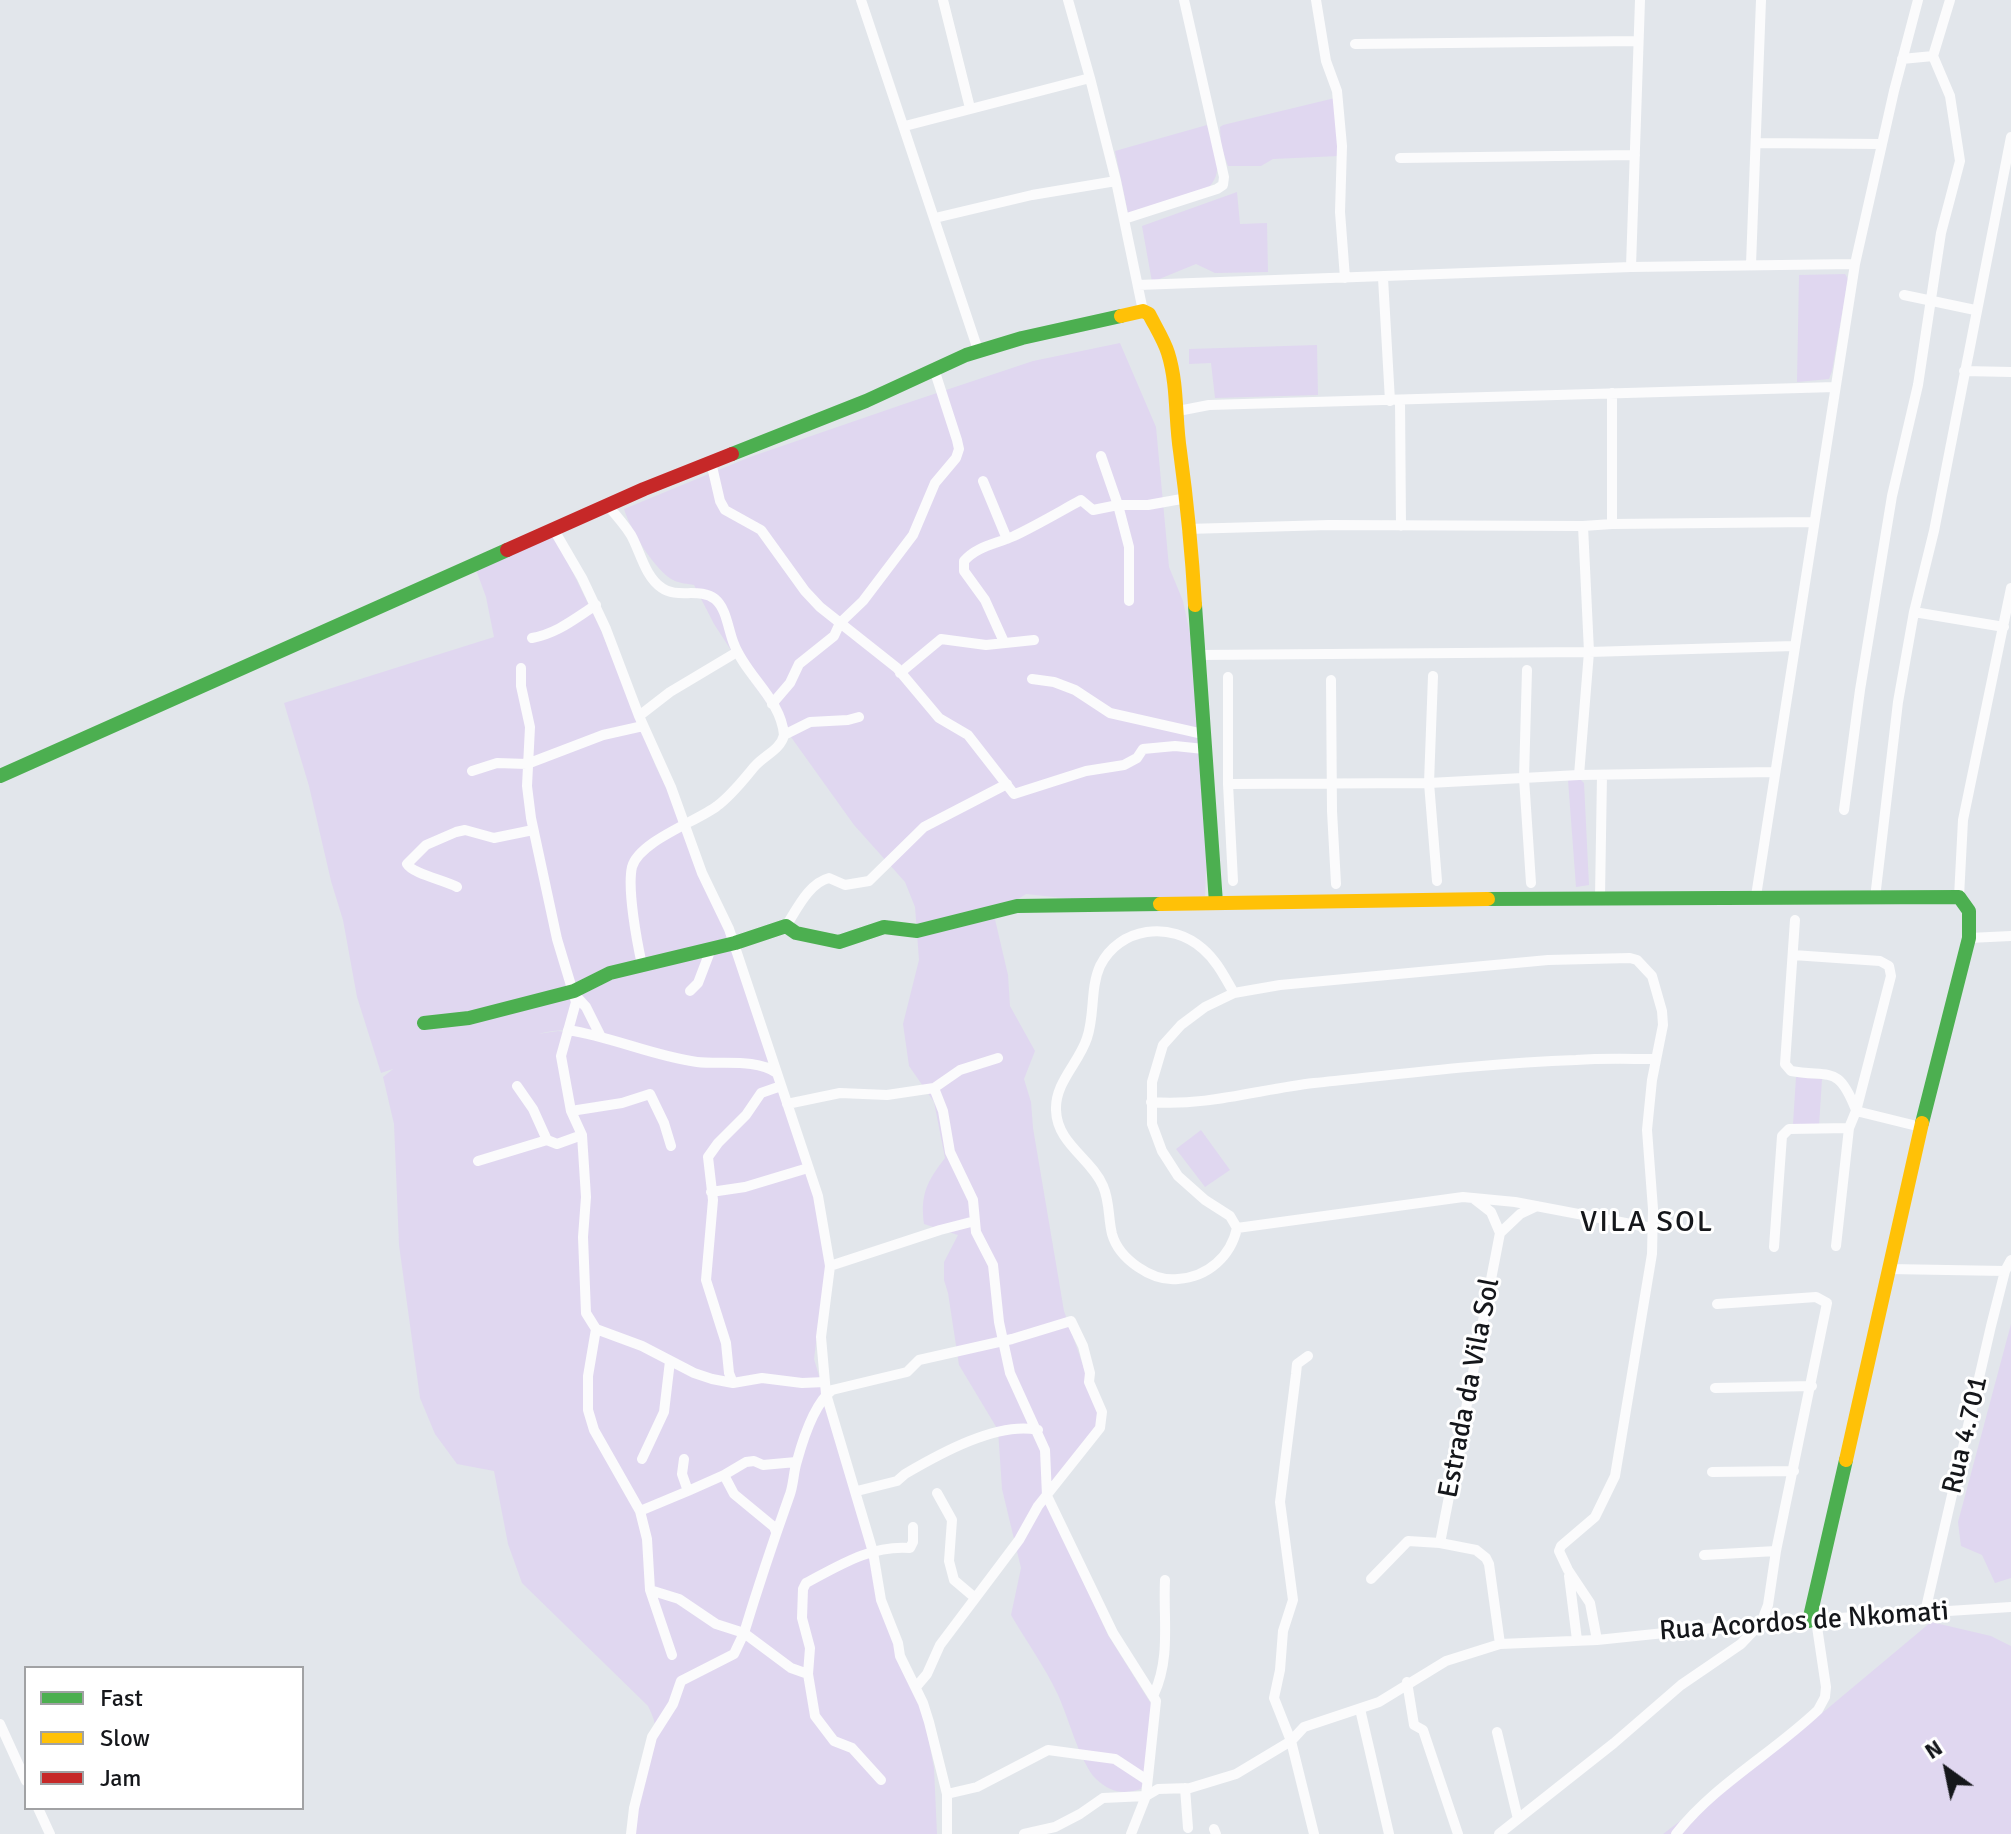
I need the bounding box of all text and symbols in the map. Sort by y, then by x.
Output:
district label: VILA SOL [1580,1205,1714,1241]
street label: Estrada da Vila Sol [1432,1275,1508,1501]
street label: Rua 4.701 [1936,1373,1996,1497]
street label: Rua Acordos de Nkomati [1658,1595,1950,1649]
legend [24,1666,304,1810]
text: Fast [100,1683,143,1713]
text: Slow [100,1723,150,1753]
north arrow [1907,1730,1987,1810]
text: N [1920,1734,1947,1765]
text: Jam [100,1763,141,1793]

